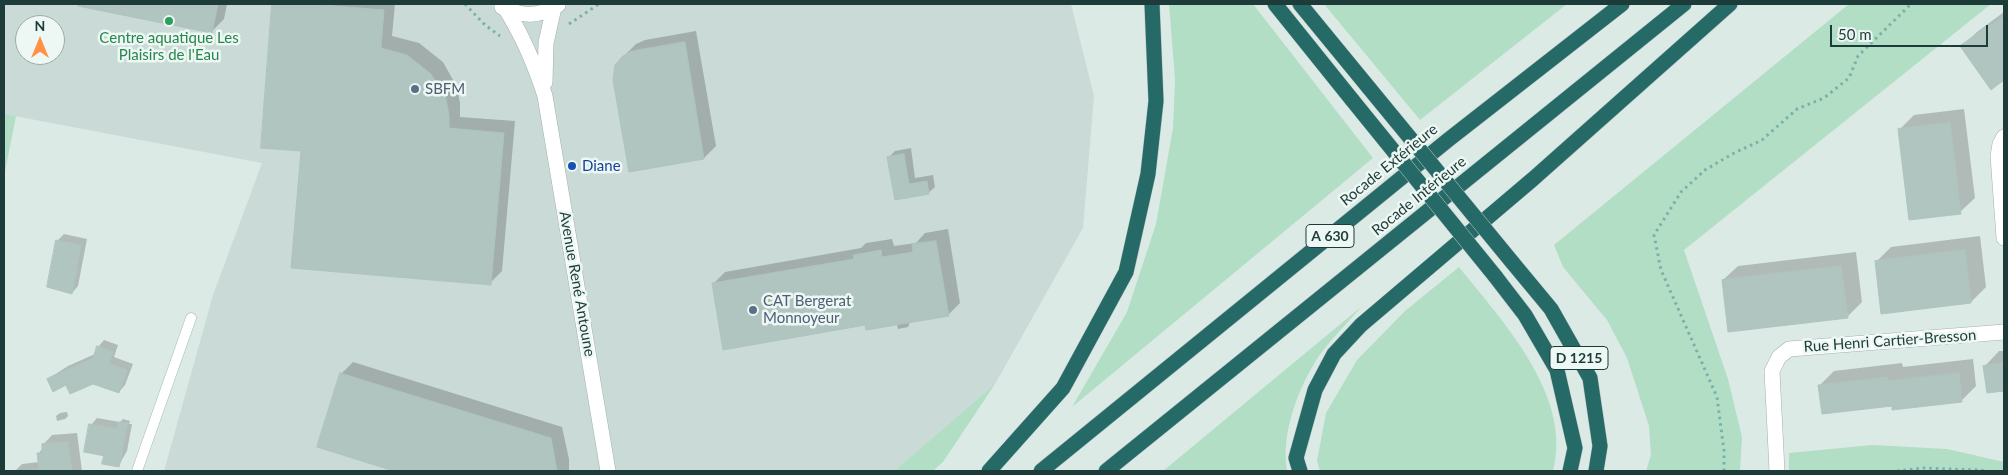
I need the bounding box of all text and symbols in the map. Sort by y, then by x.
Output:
north arrow [15,15,65,65]
marker: Centre aquatique Les Plaisirs de l'Eau [163,15,175,27]
scale bar [1833,15,1990,47]
text: N [35,17,45,34]
text: 50 m [1838,25,1872,43]
place label: Centre aquatique Les Plaisirs de l'Eau [99,29,239,64]
place label: SBFM [425,80,465,98]
marker: SBFM [409,83,421,95]
street label: Rocade Extérieure [1337,120,1441,210]
street label: Rocade Intérieure [1368,152,1470,240]
place label: Diane [582,157,621,175]
marker: Diane [566,160,578,172]
street label: Avenue René Antoune [555,210,599,358]
road number: A 630 [1306,225,1354,248]
place label: CAT Bergerat Monnoyeur [763,292,851,327]
marker: CAT Bergerat Monnoyeur [747,304,759,316]
street label: Rue Henri Cartier-Bresson [1803,326,1977,356]
road number: D 1215 [1550,346,1608,369]

